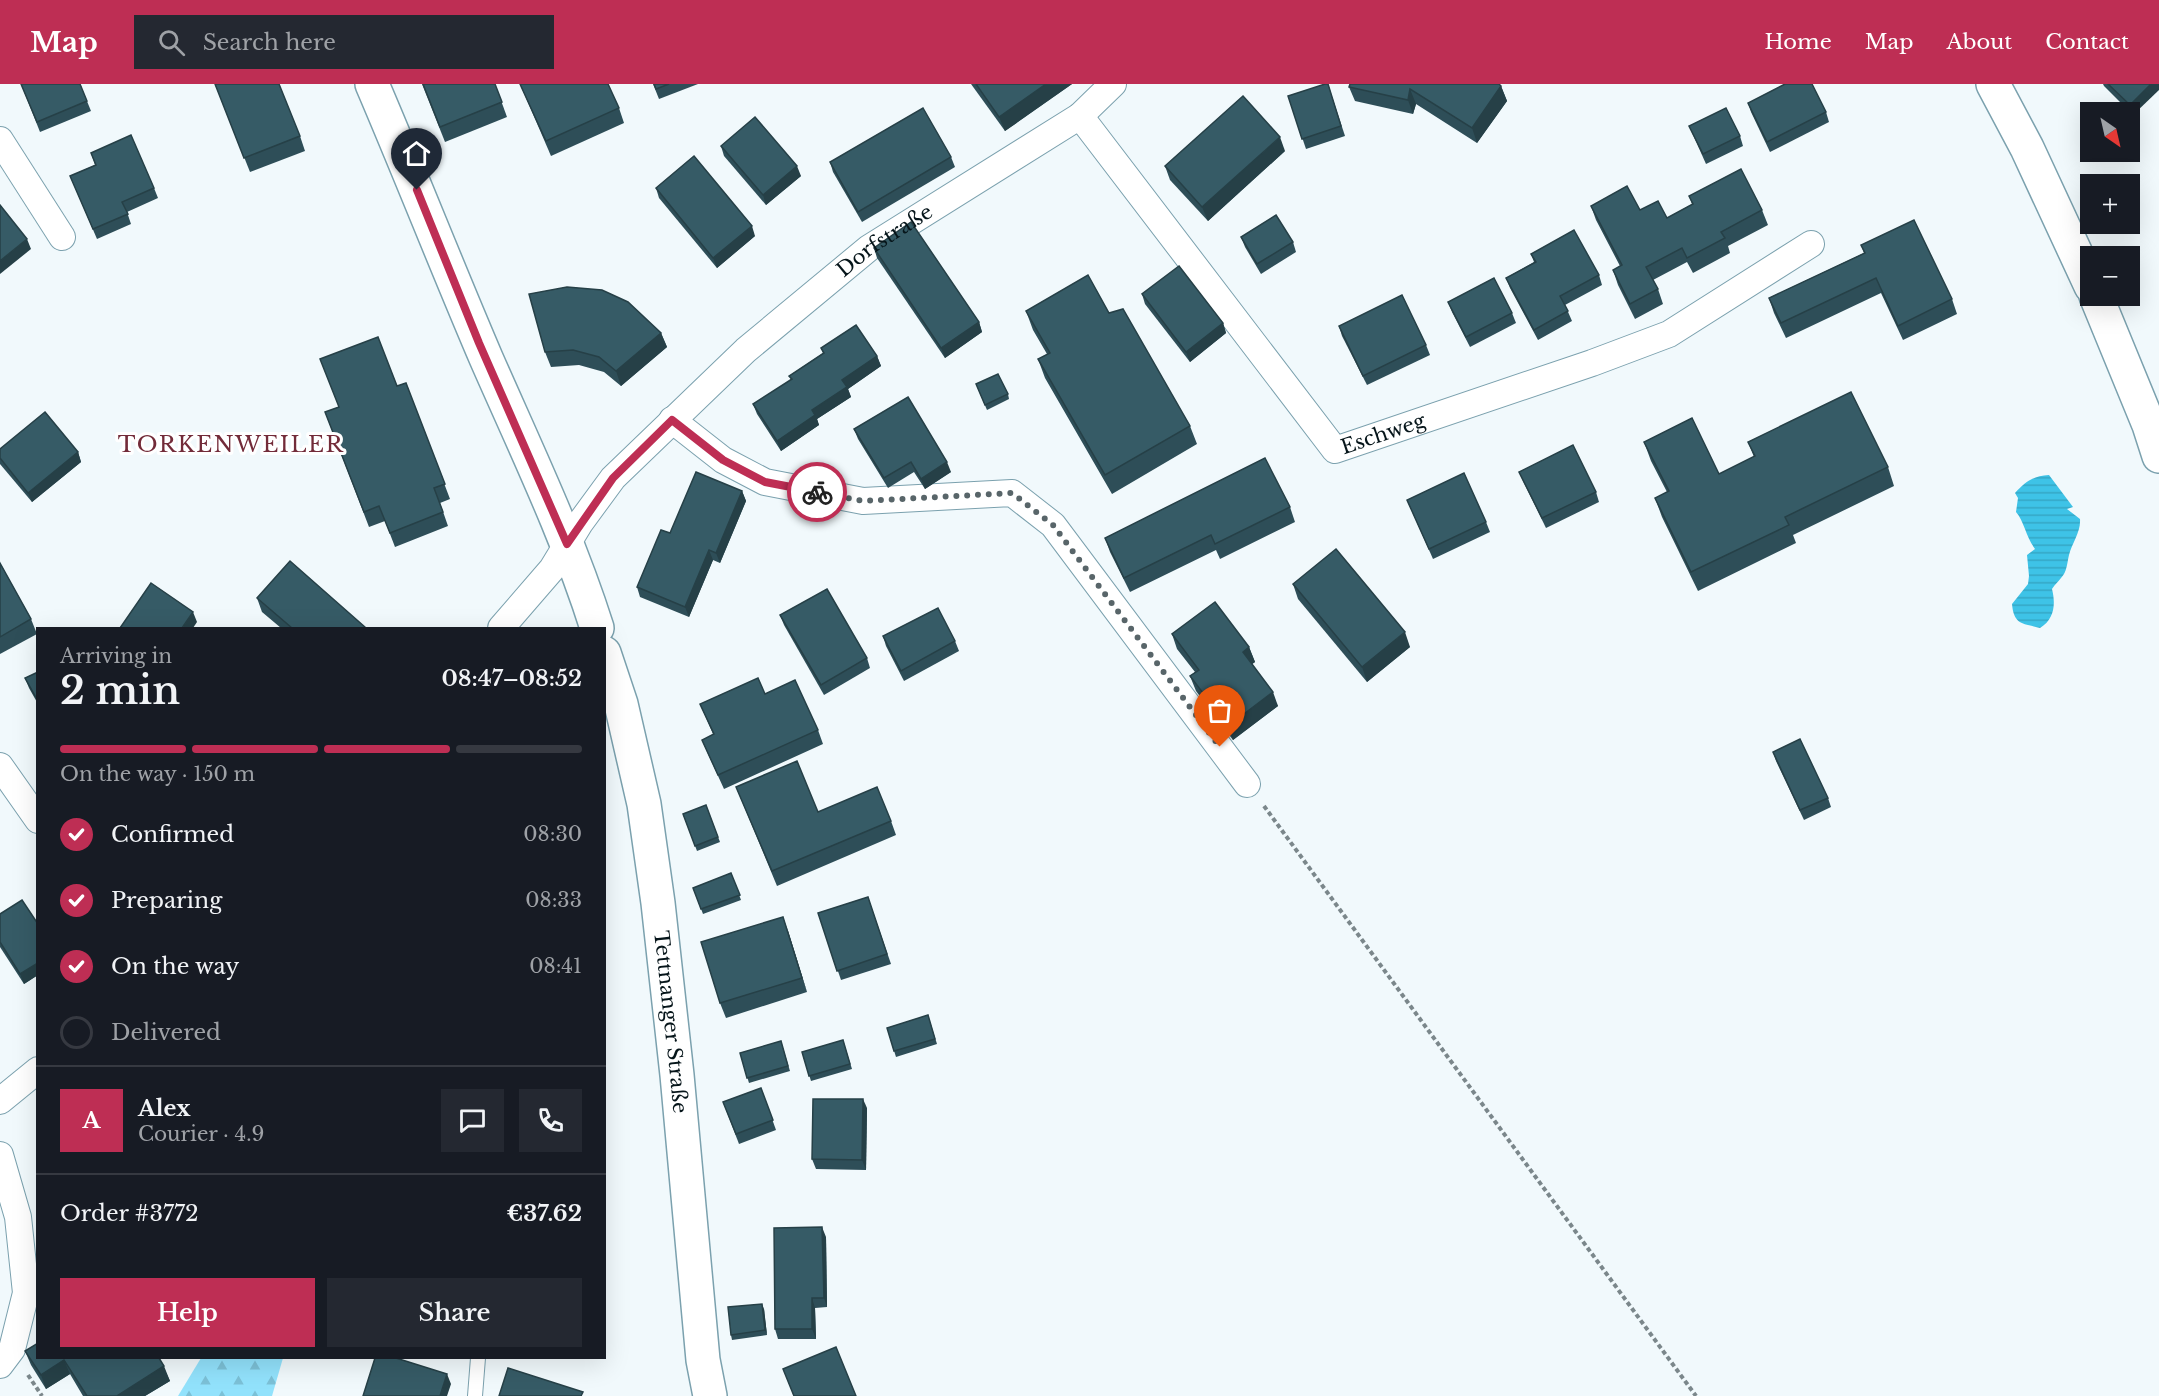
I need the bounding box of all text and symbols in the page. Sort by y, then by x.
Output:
search box [134,15,554,69]
text: Map [30,25,98,60]
icon: search [155,26,188,59]
text: Search here [203,29,336,56]
text: Home [1765,29,1832,55]
text: Map [1865,29,1913,55]
text: About [1946,29,2012,55]
text: Contact [2045,29,2129,55]
north arrow [2080,102,2140,162]
map controls [2080,102,2140,306]
pin [391,128,442,190]
icon: home [400,137,433,170]
button: + [2080,174,2140,234]
street label: Dorfstraße [832,199,937,282]
button: − [2080,246,2140,306]
street label: Eschweg [1338,408,1430,459]
district label: TORKENWEILER [118,431,344,458]
courier [787,462,847,522]
icon: bike [801,476,834,509]
text: Arriving in [60,644,172,668]
text: 08:47–08:52 [441,665,582,692]
text: 2 min [60,666,180,715]
pin [1194,685,1245,747]
icon: bag [1203,694,1236,727]
text: On the way · 150 m [60,762,255,786]
icon: check [60,818,93,851]
text: Confirmed [111,821,234,848]
text: 08:30 [523,822,582,846]
icon: check [60,884,93,917]
text: Preparing [111,887,222,914]
text: 08:33 [525,888,582,912]
street label: Tettnanger Straße [649,929,692,1114]
icon: check [60,950,93,983]
text: On the way [111,953,239,980]
text: 08:41 [529,954,582,978]
text: Delivered [111,1019,221,1046]
button: chat [441,1089,504,1152]
button: phone [519,1089,582,1152]
text: Alex [138,1095,191,1122]
text: A [83,1107,100,1134]
text: Courier · 4.9 [138,1122,264,1146]
text: Order #3772 [60,1200,199,1227]
text: €37.62 [507,1200,582,1227]
button: Help [60,1278,315,1347]
button: Share [327,1278,582,1347]

